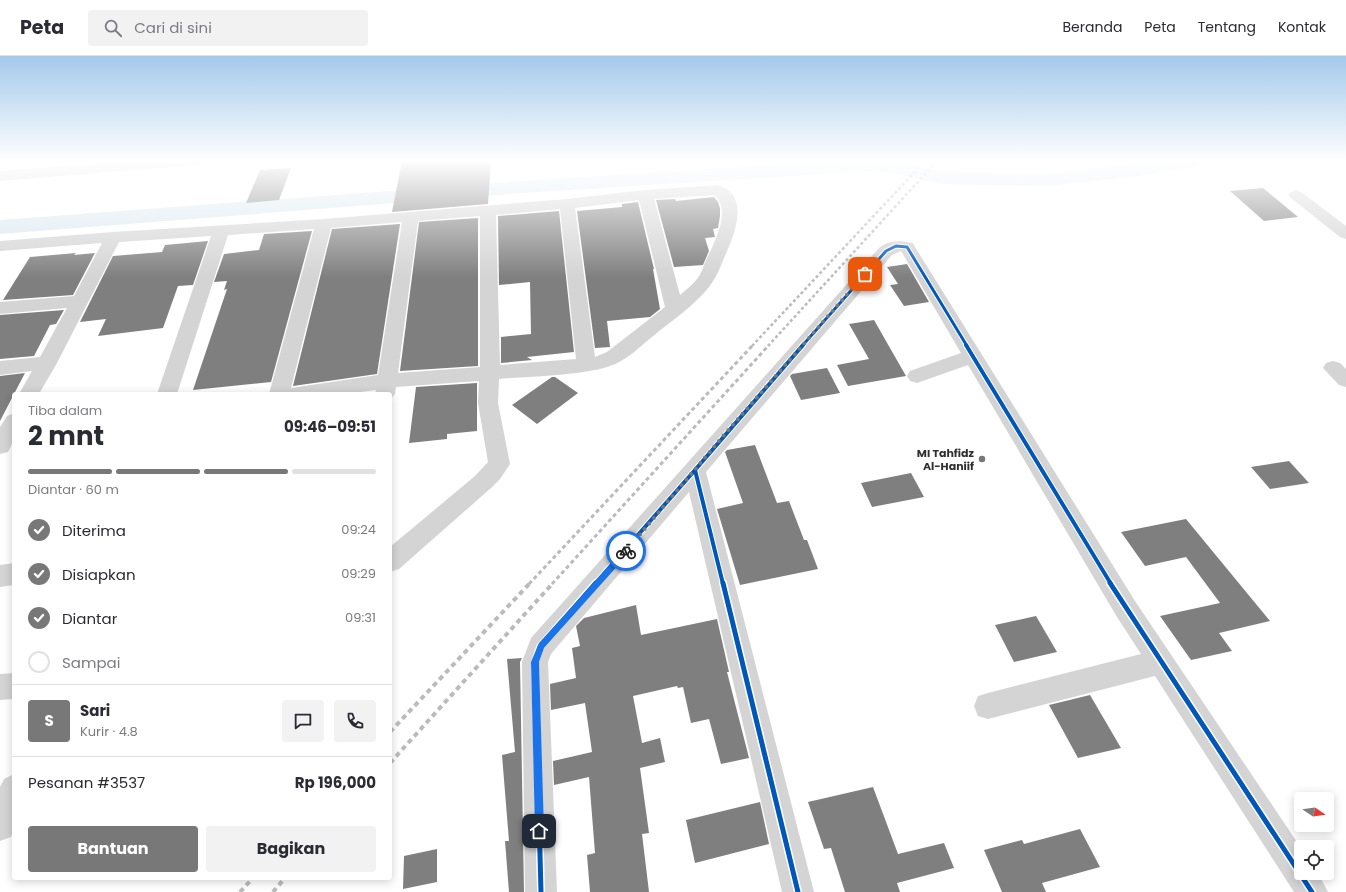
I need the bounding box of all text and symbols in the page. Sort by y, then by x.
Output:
search box [88,10,368,46]
text: Peta [20,14,64,41]
icon: search [102,17,124,39]
text: Cari di sini [134,17,212,38]
text: Beranda [1063,17,1122,37]
text: Peta [1144,17,1176,37]
text: Tentang [1198,17,1256,37]
text: Kontak [1278,17,1326,37]
pin [848,257,882,291]
icon: bag [854,263,876,285]
text: Tiba dalam [28,401,102,420]
text: 09:46–09:51 [284,416,376,437]
text: 2 mnt [28,418,104,454]
place label: MI Tahfidz Al-Haniif [917,445,975,474]
marker: MI Tahfidz Al-Haniif [977,454,987,464]
text: Diantar · 60 m [28,480,119,499]
icon: check [28,519,50,541]
text: Diterima [62,520,126,541]
text: 09:24 [341,520,376,539]
courier [606,531,646,571]
icon: bike [615,540,637,562]
icon: check [28,563,50,585]
text: Disiapkan [62,564,136,585]
text: 09:29 [341,564,376,583]
icon: check [28,607,50,629]
text: Diantar [62,608,117,629]
text: 09:31 [345,608,376,627]
text: Sampai [62,652,120,673]
text: Sari [80,700,110,721]
button: chat [282,700,324,742]
button: phone [334,700,376,742]
text: S [44,710,54,731]
text: Kurir · 4.8 [80,722,138,741]
text: Pesanan #3537 [28,772,145,793]
text: Rp 196,000 [295,772,376,793]
north arrow [1294,792,1334,832]
map controls [1294,792,1334,880]
pin [522,814,556,848]
icon: home [528,820,550,842]
button: Bantuan [28,826,198,872]
button: Bagikan [206,826,376,872]
button: locate [1294,840,1334,880]

